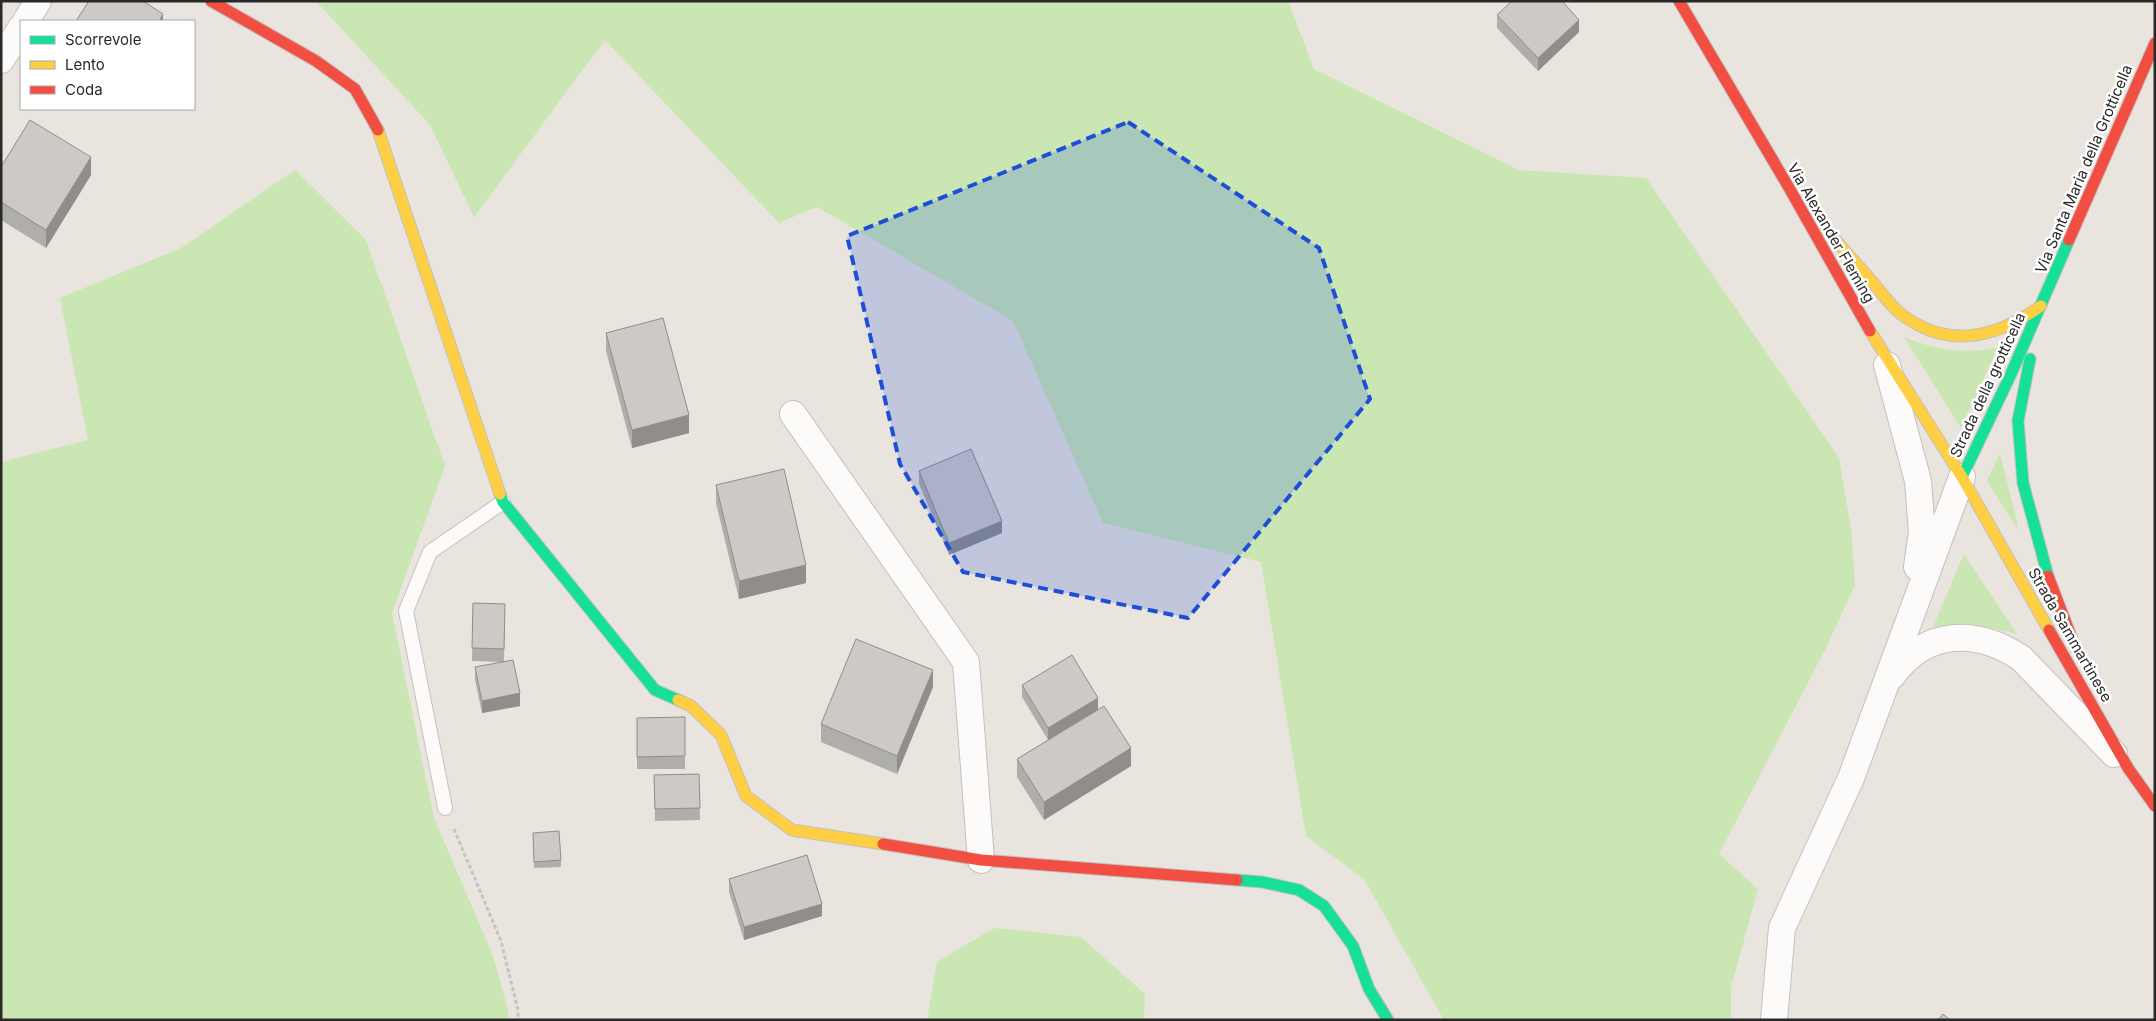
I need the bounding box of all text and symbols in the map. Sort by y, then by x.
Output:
legend [20,20,195,110]
text: Scorrevole [65,30,141,49]
text: Lento [65,55,105,74]
street label: Via Santa Maria della Grotticella [2031,62,2136,276]
text: Coda [65,80,103,99]
street label: Via Alexander Fleming [1784,159,1879,306]
street label: Strada della grotticella [1946,309,2030,460]
street label: Strada Sammartinese [2024,564,2117,705]

